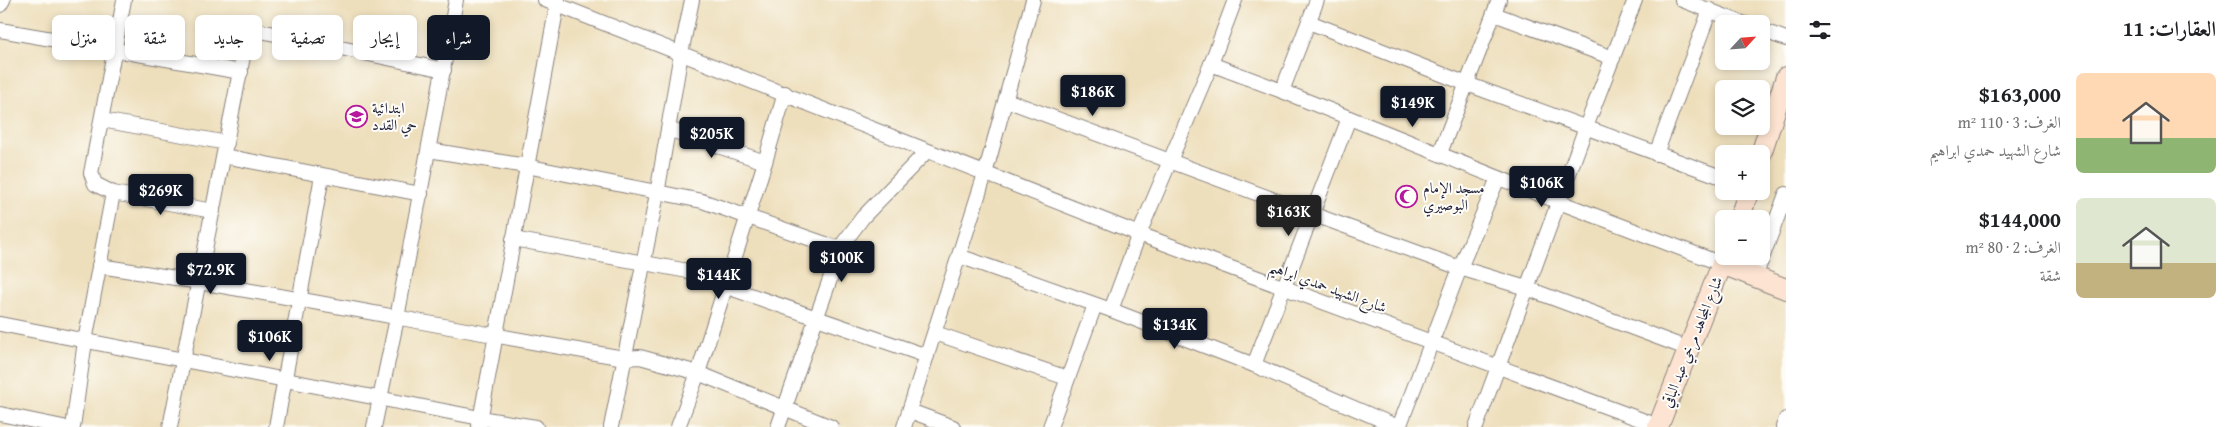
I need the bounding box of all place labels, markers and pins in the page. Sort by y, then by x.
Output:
pin: $186K [1058,74,1128,117]
pin: $149K [1378,86,1448,128]
place label: ابتدائية حي القدد [372,97,417,137]
school or university icon: ابتدائية حي القدد [344,105,368,129]
pin: $205K [677,116,747,159]
pin: $106K [1507,166,1577,208]
pin: $269K [126,174,196,216]
place label: مسجد الإمام البوصيري [1423,177,1485,217]
mosque icon: مسجد الإمام البوصيري [1395,185,1419,209]
pin: $163K [1254,194,1324,237]
pin: $100K [807,240,877,283]
pin: $72.9K [170,252,252,295]
pin: $144K [684,258,754,300]
pin: $134K [1140,308,1210,350]
pin: $106K [235,320,305,362]

